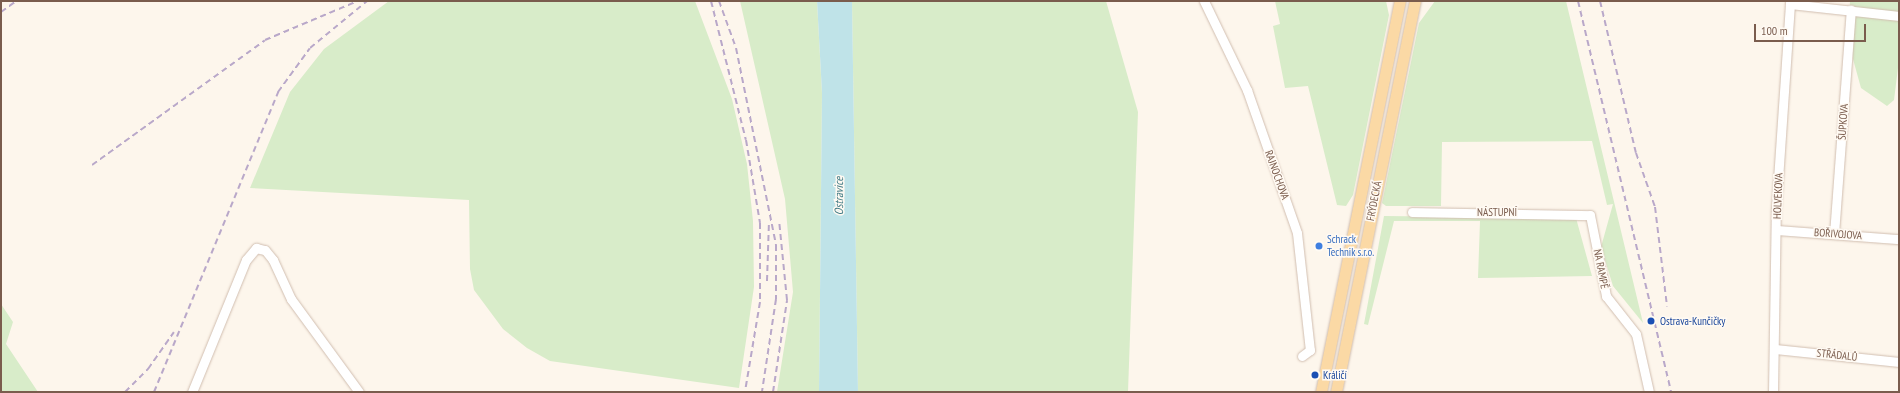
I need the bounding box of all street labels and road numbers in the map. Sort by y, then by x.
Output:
street label: ŠUPKOVA [1835,103,1851,141]
street label: RAJNOCHOVA [1262,149,1292,201]
street label: HOLVEKOVA [1771,173,1785,219]
street label: FRÝDECKÁ [1364,180,1384,222]
street label: NÁSTUPNÍ [1477,205,1517,219]
street label: BOŘIVOJOVA [1814,226,1862,242]
street label: NA RAMPĚ [1591,248,1611,290]
street label: STŘÁDALŮ [1816,346,1858,364]

